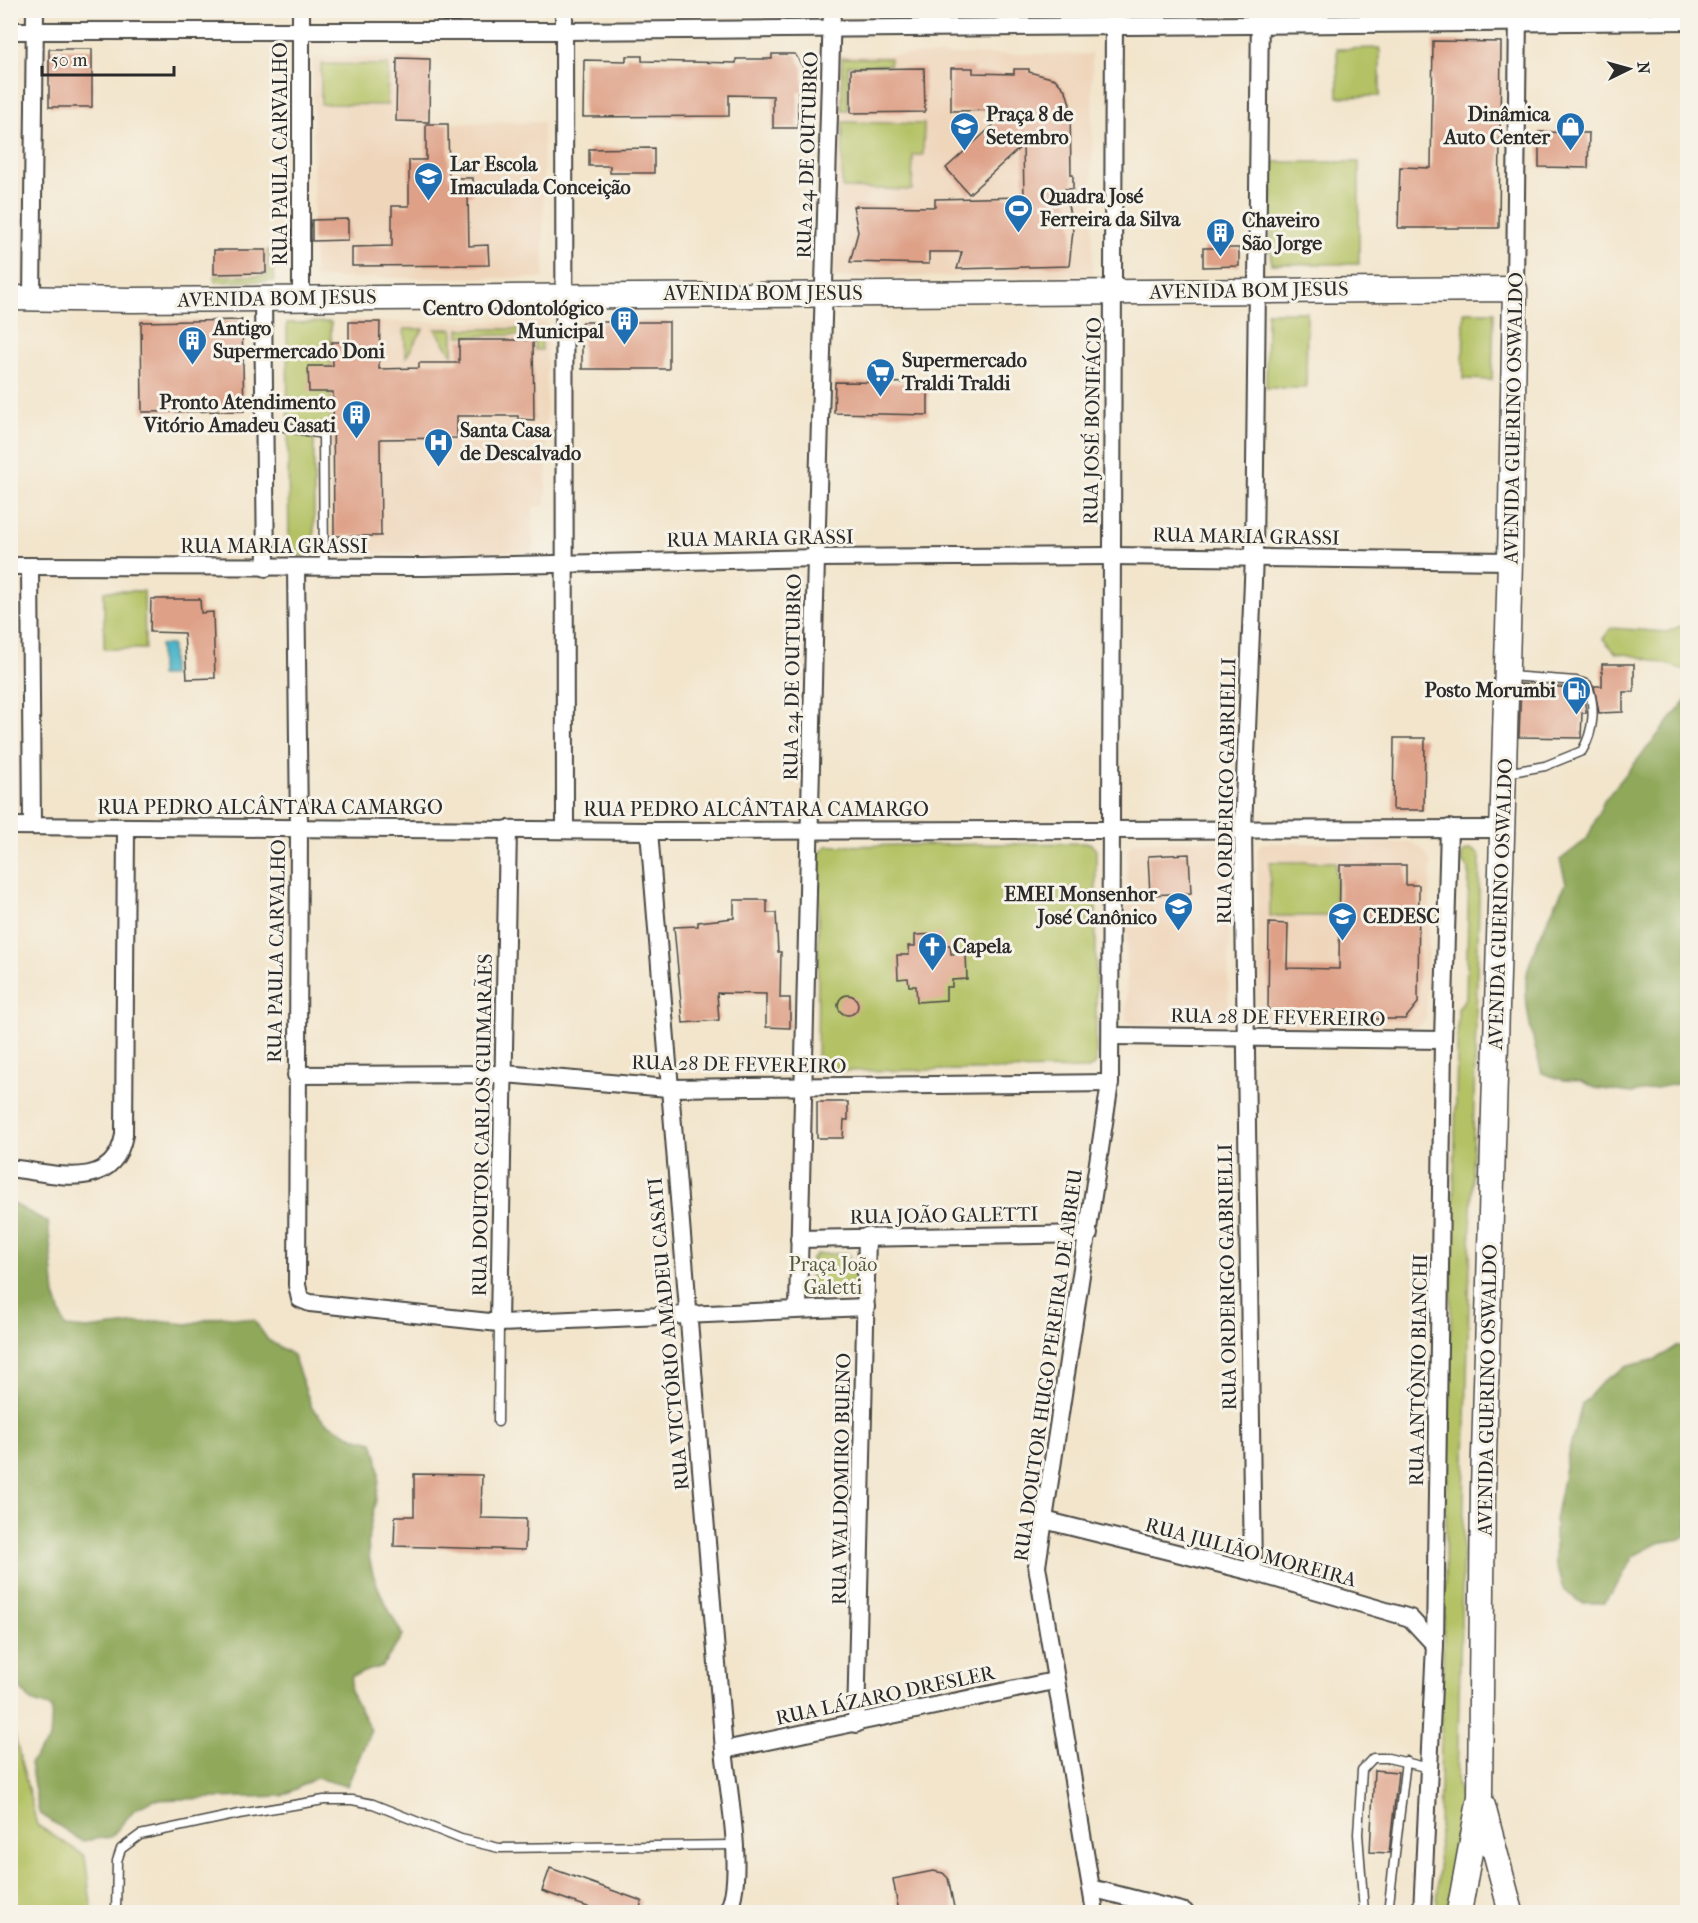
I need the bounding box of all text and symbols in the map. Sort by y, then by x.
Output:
scale bar [42,39,174,77]
north arrow [1599,39,1659,99]
street label: RUA PAULA CARVALHO [269,42,292,266]
text: 50 m [51,50,88,71]
street label: RUA 24 DE OUTUBRO [792,51,823,259]
text: N [1633,61,1654,75]
place label: Praça 8 de Setembro [986,103,1073,149]
place label: Dinâmica Auto Center [1442,103,1551,149]
school or university icon: Praça 8 de Setembro [949,110,981,152]
shop icon: Dinâmica Auto Center [1555,110,1587,152]
place label: Lar Escola Imaculada Conceição [450,153,631,200]
school or university icon: Lar Escola Imaculada Conceição [413,160,445,202]
place label: Quadra José Ferreira da Silva [1039,185,1181,231]
sports icon: Quadra José Ferreira da Silva [1003,192,1035,234]
place label: Chaveiro São Jorge [1242,209,1322,255]
building icon: Chaveiro São Jorge [1205,216,1237,258]
street label: AVENIDA GUERINO OSWALDO [1499,272,1528,565]
street label: AVENIDA BOM JESUS [1148,277,1349,304]
street label: AVENIDA BOM JESUS [662,282,863,305]
street label: AVENIDA BOM JESUS [176,285,377,312]
place label: Centro Odontológico Municipal [423,297,604,343]
building icon: Centro Odontológico Municipal [609,304,641,346]
place label: Antigo Supermercado Doni [211,317,386,363]
street label: RUA JOSÉ BONIFÁCIO [1078,317,1106,525]
building icon: Antigo Supermercado Doni [176,324,208,366]
place label: Supermercado Traldi Traldi [901,349,1027,395]
supermarket icon: Supermercado Traldi Traldi [865,356,897,398]
place label: Pronto Atendimento Vitório Amadeu Casati [143,391,337,437]
building icon: Pronto Atendimento Vitório Amadeu Casati [341,398,373,440]
place label: Santa Casa de Descalvado [460,419,581,465]
hospital icon: Santa Casa de Descalvado [423,426,455,468]
street label: RUA MARIA GRASSI [1152,523,1340,550]
street label: RUA MARIA GRASSI [666,525,854,552]
street label: RUA MARIA GRASSI [180,535,368,558]
street label: RUA 24 DE OUTUBRO [779,573,806,781]
street label: RUA ORDERIGO GABRIELLI [1213,657,1240,925]
fuel station icon: Posto Morumbi [1561,674,1593,716]
place label: Posto Morumbi [1425,679,1557,702]
street label: AVENIDA GUERINO OSWALDO [1484,758,1517,1051]
street label: RUA PEDRO ALCÂNTARA CAMARGO [97,795,443,819]
street label: RUA PEDRO ALCÂNTARA CAMARGO [583,797,929,821]
street label: RUA PAULA CARVALHO [263,839,290,1063]
place label: EMEI Monsenhor José Canônico [1004,883,1157,929]
school or university icon: EMEI Monsenhor José Canônico [1162,890,1194,932]
school or university icon: CEDESC [1326,900,1358,942]
place label: CEDESC [1363,905,1440,928]
church icon: Capela [916,930,948,972]
place label: Capela [953,935,1012,958]
street label: RUA DOUTOR CARLOS GUIMARÃES [467,953,497,1297]
street label: RUA 28 DE FEVEREIRO [1170,1004,1386,1031]
street label: RUA 28 DE FEVEREIRO [631,1051,847,1078]
street label: RUA ORDERIGO GABRIELLI [1214,1143,1241,1411]
street label: RUA DOUTOR HUGO PEREIRA DE ABREU [1010,1167,1088,1563]
street label: RUA VICTÓRIO AMADEU CASATI [641,1176,694,1491]
street label: RUA JOÃO GALETTI [850,1201,1039,1229]
street label: AVENIDA GUERINO OSWALDO [1473,1244,1502,1537]
park label: Praça João Galetti [789,1253,877,1299]
street label: RUA ANTÔNIO BIANCHI [1403,1253,1432,1486]
street label: RUA WALDOMIRO BUENO [828,1353,855,1605]
street label: RUA JULIÃO MOREIRA [1143,1512,1360,1592]
street label: RUA LÁZARO DRESLER [773,1660,998,1730]

